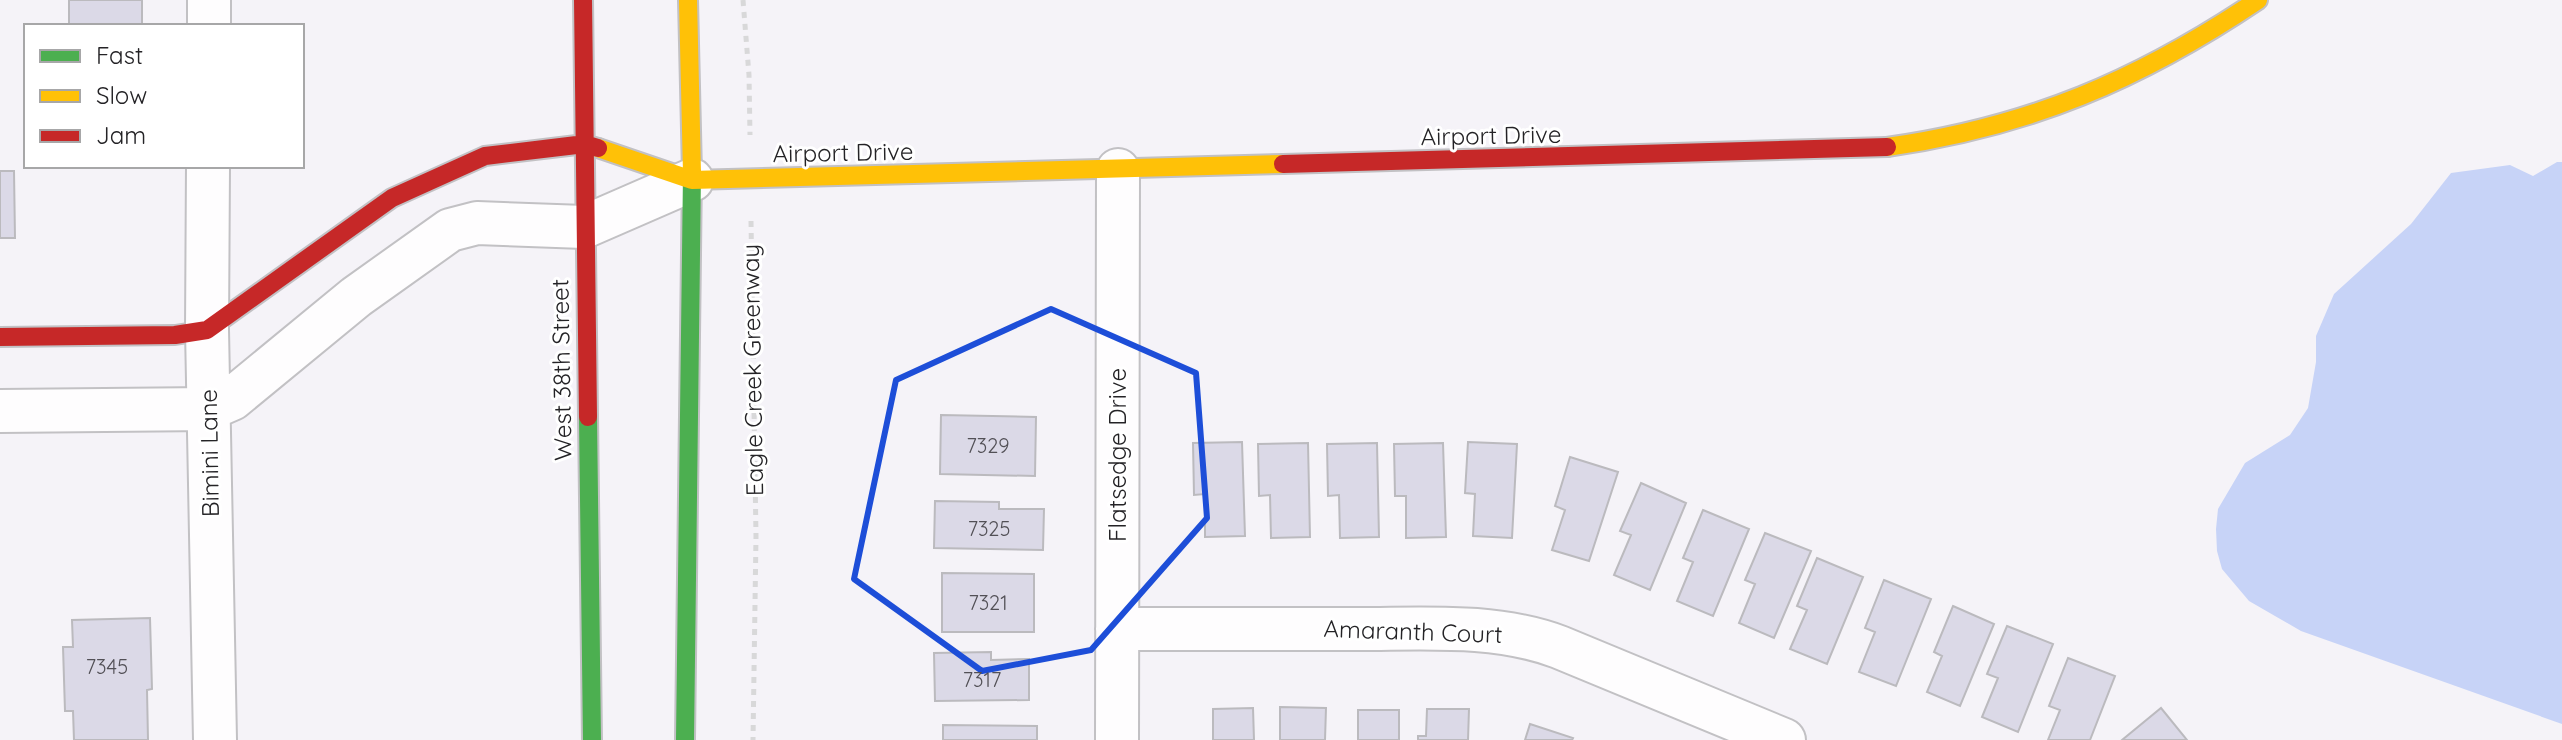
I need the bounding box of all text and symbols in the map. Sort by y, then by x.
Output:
legend [24,24,304,168]
text: Fast [96,40,143,70]
text: Slow [96,80,147,110]
street label: Airport Drive [1420,119,1562,151]
text: Jam [96,120,146,150]
street label: Airport Drive [772,136,914,168]
street label: Eagle Creek Greenway [735,244,769,496]
street label: West 38th Street [544,279,578,461]
street label: Flatsedge Drive [1102,368,1132,542]
street label: Bimini Lane [193,389,225,517]
house number: 7329 [967,433,1009,458]
house number: 7325 [968,516,1010,541]
house number: 7321 [968,590,1008,615]
street label: Amaranth Court [1323,613,1503,649]
house number: 7345 [86,654,128,679]
house number: 7317 [963,667,1001,692]

